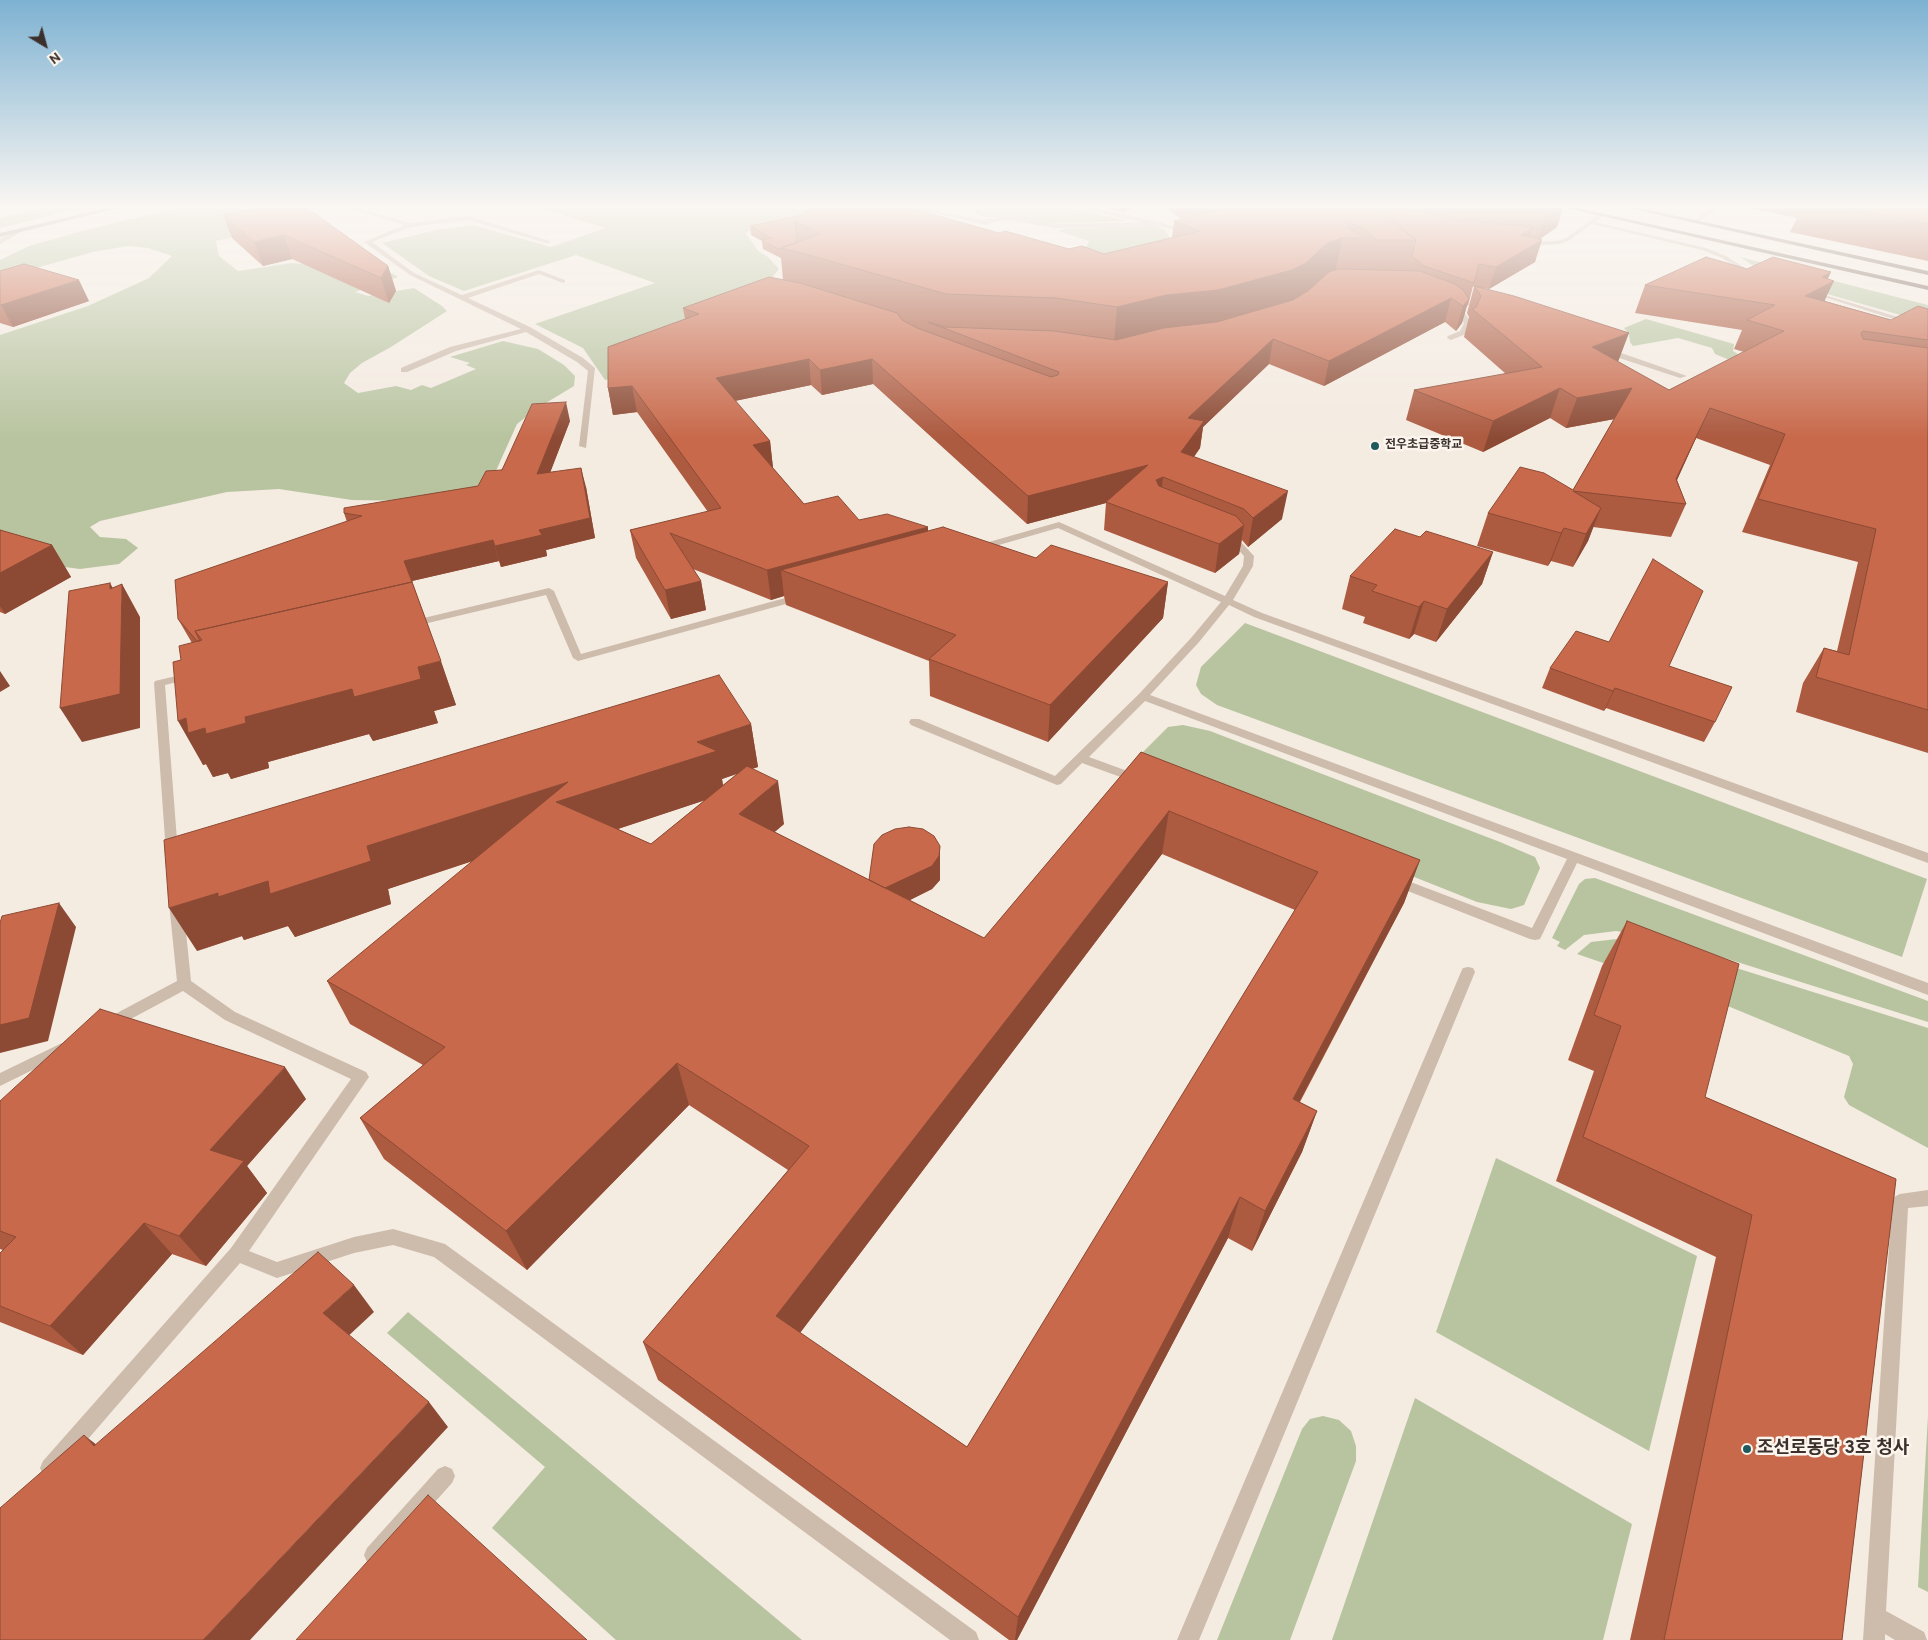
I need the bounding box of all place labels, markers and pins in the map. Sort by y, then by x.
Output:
place label: 전우초급중학교 [1385,439,1462,453]
marker: 전우초급중학교 [1369,440,1381,452]
place label: 조선로동당 3호 청사 [1757,1438,1909,1460]
marker: 조선로동당 3호 청사 [1741,1443,1753,1455]

